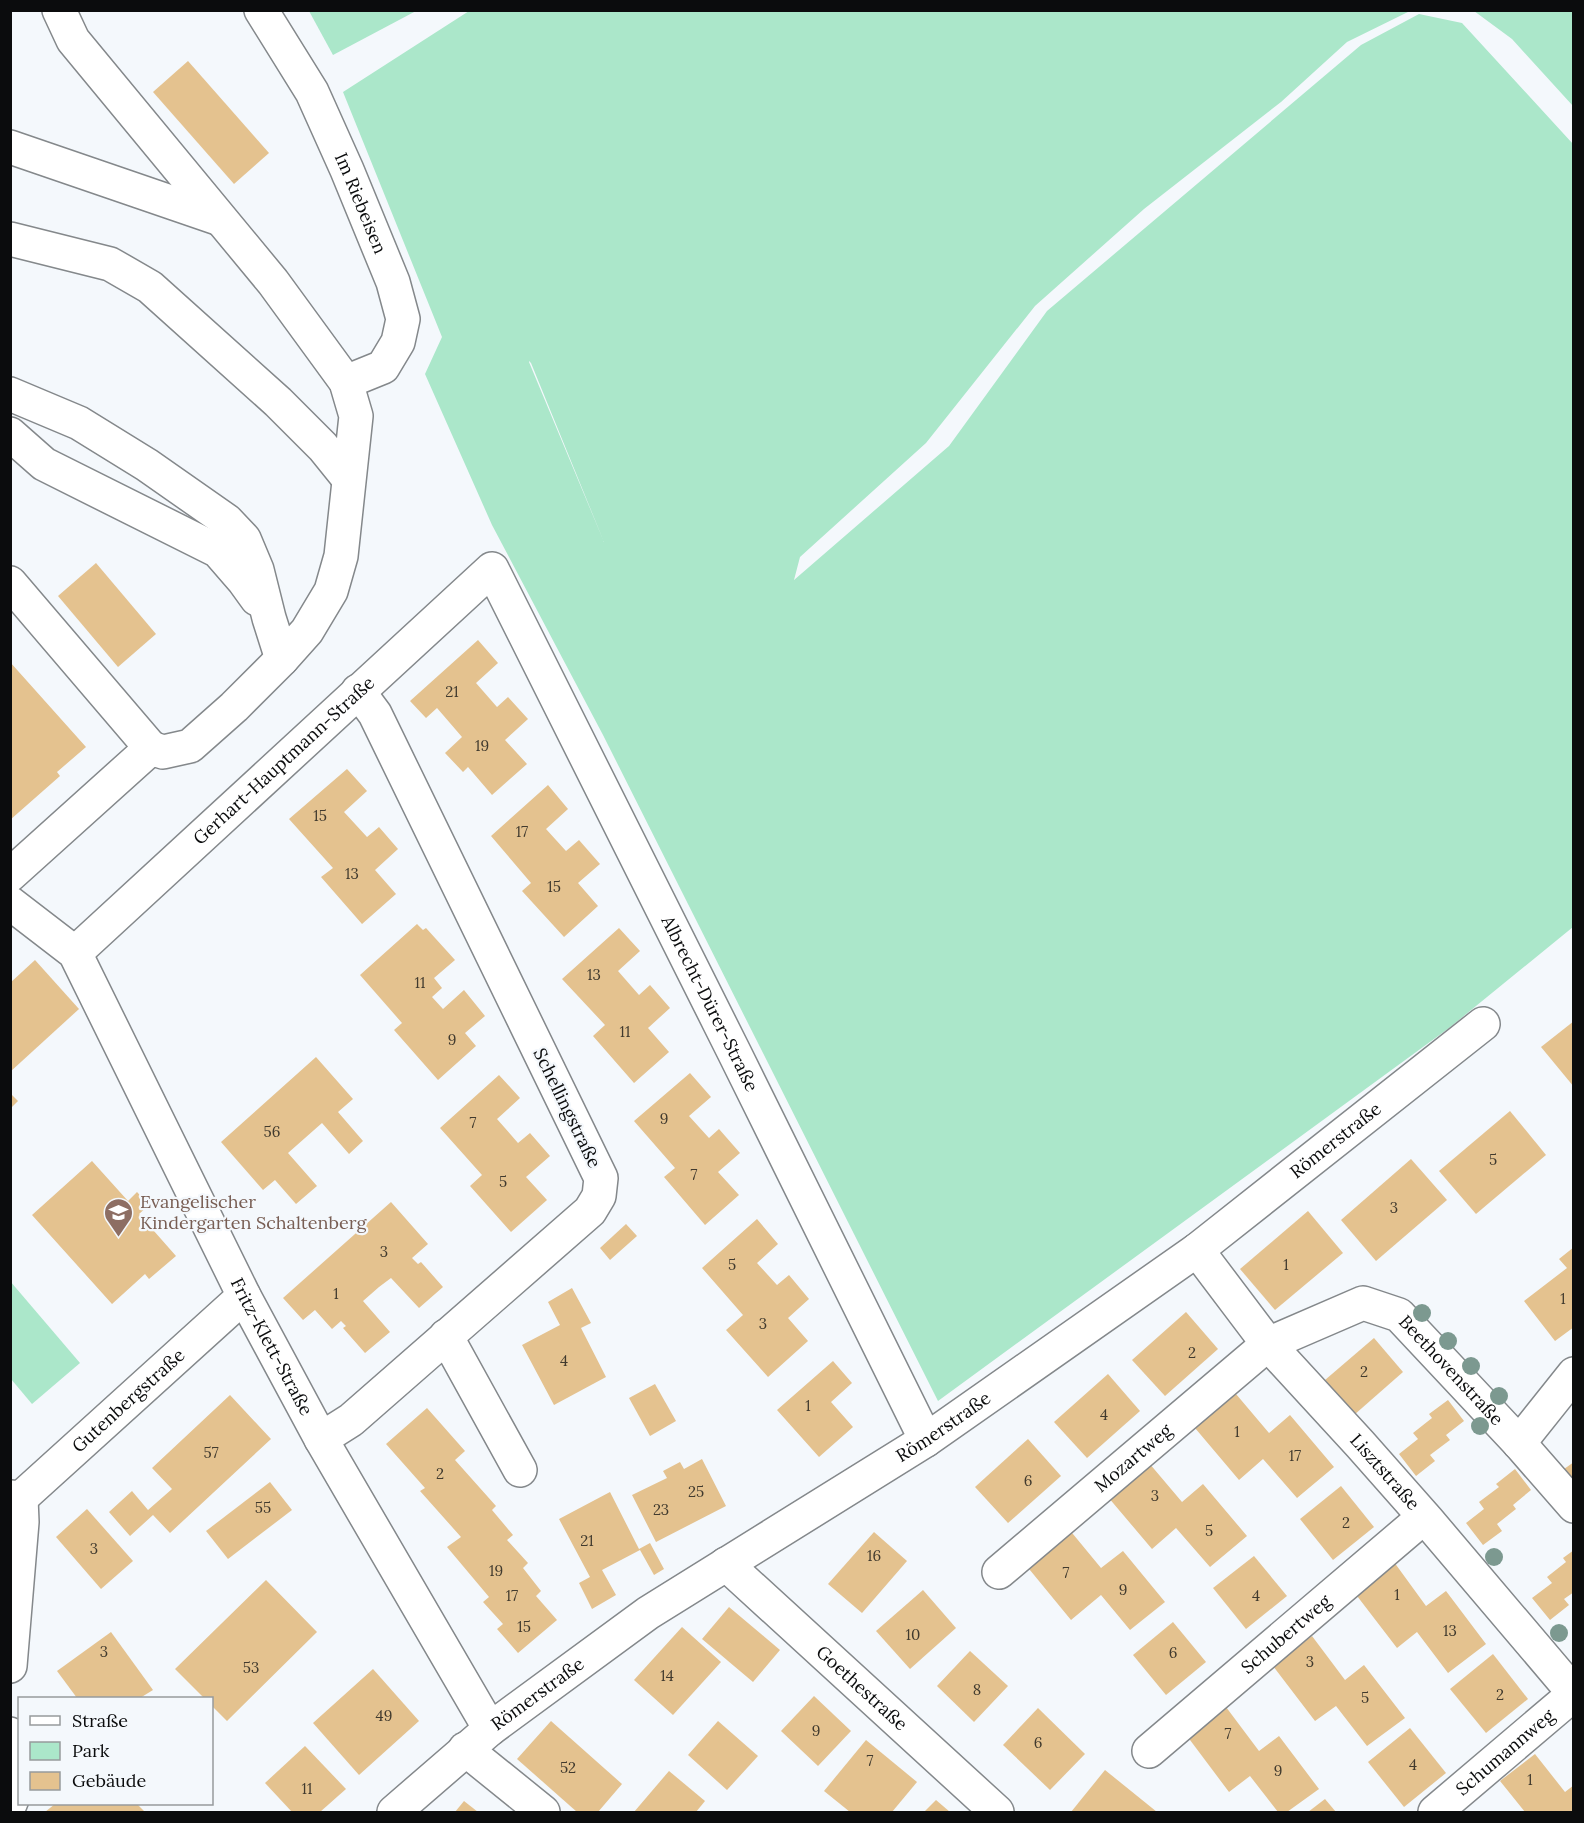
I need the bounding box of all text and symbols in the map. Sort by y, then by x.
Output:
street label: Im Riebeisen [330,149,392,257]
street label: Gerhart-Hauptmann-Straße [188,671,379,849]
house number: 21 [445,682,459,701]
house number: 19 [475,736,489,755]
house number: 15 [313,806,327,825]
house number: 17 [516,822,528,841]
house number: 13 [345,864,359,883]
house number: 15 [547,877,561,896]
street label: Albrecht-Dürer-Straße [656,911,764,1095]
house number: 13 [587,965,601,984]
house number: 11 [415,973,425,992]
house number: 11 [620,1022,630,1041]
house number: 9 [448,1030,456,1049]
street label: Schellingstraße [529,1044,606,1172]
street label: Römerstraße [1285,1097,1386,1183]
house number: 9 [660,1109,668,1128]
house number: 7 [470,1113,477,1132]
house number: 56 [264,1122,280,1141]
house number: 5 [1489,1150,1497,1169]
house number: 7 [691,1165,698,1184]
house number: 5 [499,1172,507,1191]
place label: Evangelischer Kindergarten Schaltenberg [140,1190,367,1234]
school or university icon: Evangelischer Kindergarten Schaltenberg [103,1196,135,1238]
house number: 3 [1390,1198,1398,1217]
house number: 3 [380,1242,388,1261]
house number: 5 [728,1255,736,1274]
house number: 1 [1283,1255,1289,1274]
street label: Fritz-Klett-Straße [226,1274,318,1419]
house number: 1 [333,1284,339,1303]
house number: 1 [1560,1289,1566,1308]
street label: Beethovenstraße [1394,1310,1509,1430]
house number: 3 [759,1314,767,1333]
street label: Gutenbergstraße [67,1343,189,1457]
house number: 2 [1188,1343,1196,1362]
house number: 4 [560,1351,568,1370]
house number: 2 [1360,1362,1368,1381]
street label: Römerstraße [891,1386,995,1467]
house number: 1 [805,1396,811,1415]
house number: 4 [1100,1405,1108,1424]
street label: Mozartweg [1089,1418,1177,1497]
house number: 1 [1234,1422,1240,1441]
street label: Lisztstraße [1345,1429,1425,1515]
house number: 57 [203,1443,219,1462]
house number: 17 [1289,1446,1301,1465]
house number: 2 [436,1464,444,1483]
house number: 6 [1024,1471,1032,1490]
house number: 25 [688,1482,704,1501]
house number: 3 [1151,1486,1159,1505]
house number: 55 [255,1498,271,1517]
house number: 23 [653,1500,669,1519]
house number: 2 [1342,1513,1350,1532]
house number: 5 [1205,1521,1213,1540]
house number: 21 [580,1531,594,1550]
house number: 3 [90,1539,98,1558]
house number: 16 [867,1546,881,1565]
house number: 19 [489,1561,503,1580]
house number: 7 [1063,1563,1070,1582]
house number: 9 [1119,1580,1127,1599]
house number: 1 [1394,1585,1400,1604]
house number: 17 [506,1586,518,1605]
house number: 4 [1252,1586,1260,1605]
street label: Schubertweg [1236,1589,1336,1679]
house number: 15 [517,1617,531,1636]
house number: 13 [1443,1621,1457,1640]
house number: 10 [906,1625,920,1644]
street label: Goethestraße [812,1640,913,1736]
house number: 3 [100,1642,108,1661]
house number: 6 [1169,1643,1177,1662]
street label: Römerstraße [486,1652,589,1735]
house number: 3 [1306,1652,1314,1671]
house number: 53 [243,1658,259,1677]
house number: 14 [660,1666,674,1685]
house number: 8 [973,1680,981,1699]
house number: 2 [1496,1685,1504,1704]
house number: 5 [1361,1688,1369,1707]
legend [18,1697,213,1805]
street label: Schumannweg [1451,1703,1560,1800]
house number: 49 [376,1706,392,1725]
text: Straße [72,1709,128,1732]
house number: 9 [812,1721,820,1740]
house number: 7 [1225,1724,1232,1743]
house number: 6 [1034,1733,1042,1752]
text: Park [72,1739,110,1762]
house number: 7 [867,1751,874,1770]
house number: 4 [1409,1755,1417,1774]
house number: 52 [560,1758,576,1777]
house number: 9 [1274,1761,1282,1780]
text: Gebäude [72,1769,147,1792]
house number: 1 [1527,1770,1533,1789]
house number: 11 [302,1779,312,1798]

